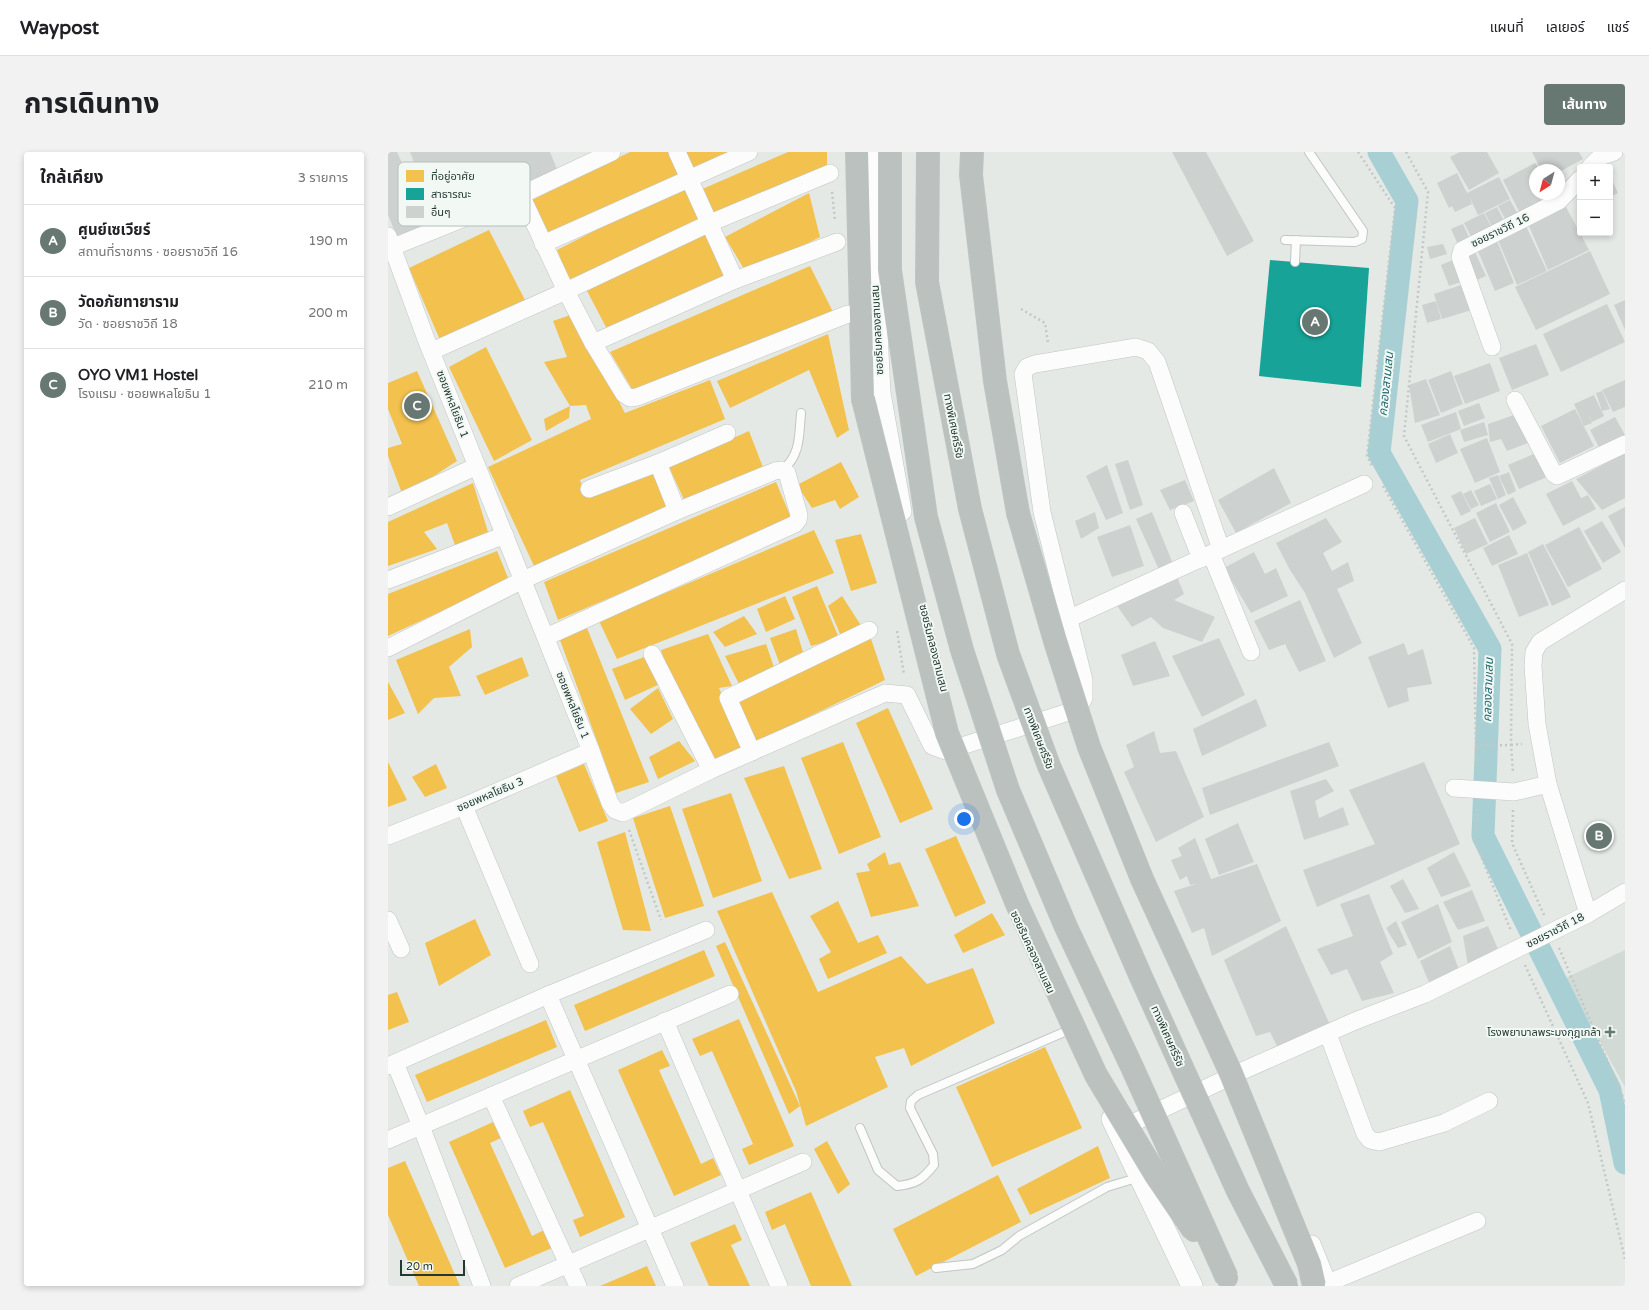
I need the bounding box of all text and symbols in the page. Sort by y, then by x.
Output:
text: Waypost [20,17,99,39]
text: แผนที่ [1490,19,1524,36]
text: เลเยอร์ [1546,19,1585,36]
text: แชร์ [1607,19,1629,36]
button: เส้นทาง [1544,84,1625,125]
text: การเดินทาง [24,87,159,121]
legend [398,162,530,226]
north arrow [1529,164,1565,200]
map controls [1577,164,1613,236]
button: + [1577,164,1613,200]
text: ใกล้เคียง [40,167,103,188]
text: ที่อยู่อาศัย [431,168,475,183]
text: 3 รายการ [298,170,348,186]
text: สาธารณะ [431,188,472,201]
button: − [1577,200,1613,236]
text: อื่นๆ [431,204,451,219]
street label: ซอยราชวิถี 16 [1469,211,1532,250]
text: ศูนย์เซเวียร์ [78,221,150,239]
text: A [48,233,58,249]
text: 190 m [308,233,348,249]
text: สถานที่ราชการ · ซอยราชวิถี 16 [78,244,238,260]
street label: ซอยริมคลองสามเสน [869,285,886,375]
text: วัดอภัยทายาราม [78,293,179,311]
text: B [48,305,58,321]
text: 200 m [308,305,348,321]
pin: A [1302,307,1328,337]
text: วัด · ซอยราชวิถี 18 [78,316,178,332]
water label: คลองสามเสน [1376,351,1396,417]
text: OYO VM1 Hostel [78,366,198,384]
street label: ซอยพหลโยธิน 1 [434,369,471,440]
text: C [48,377,58,393]
text: 210 m [308,377,348,393]
text: โรงแรม · ซอยพหลโยธิน 1 [78,386,211,402]
pin: C [404,391,430,421]
street label: ทางพิเศษศรีรัช [941,393,966,459]
street label: ซอยริมคลองสามเสน [916,603,951,693]
water label: คลองสามเสน [1480,657,1496,722]
street label: ซอยพหลโยธิน 1 [553,670,592,741]
street label: ทางพิเศษศรีรัช [1021,705,1056,771]
street label: ซอยพหลโยธิน 3 [455,774,526,814]
your location [954,809,974,829]
pin: B [1586,821,1612,851]
street label: ซอยริมคลองสามเสน [1008,909,1057,996]
street label: ซอยราชวิถี 18 [1524,910,1587,951]
street label: ทางพิเศษศรีรัช [1148,1004,1187,1069]
place label: โรงพยาบาลพระมงกุฎเกล้า [1487,1026,1601,1039]
marker: โรงพยาบาลพระมงกุฎเกล้า [1604,1026,1616,1038]
scale bar [400,1258,465,1277]
text: 20 m [406,1260,433,1273]

